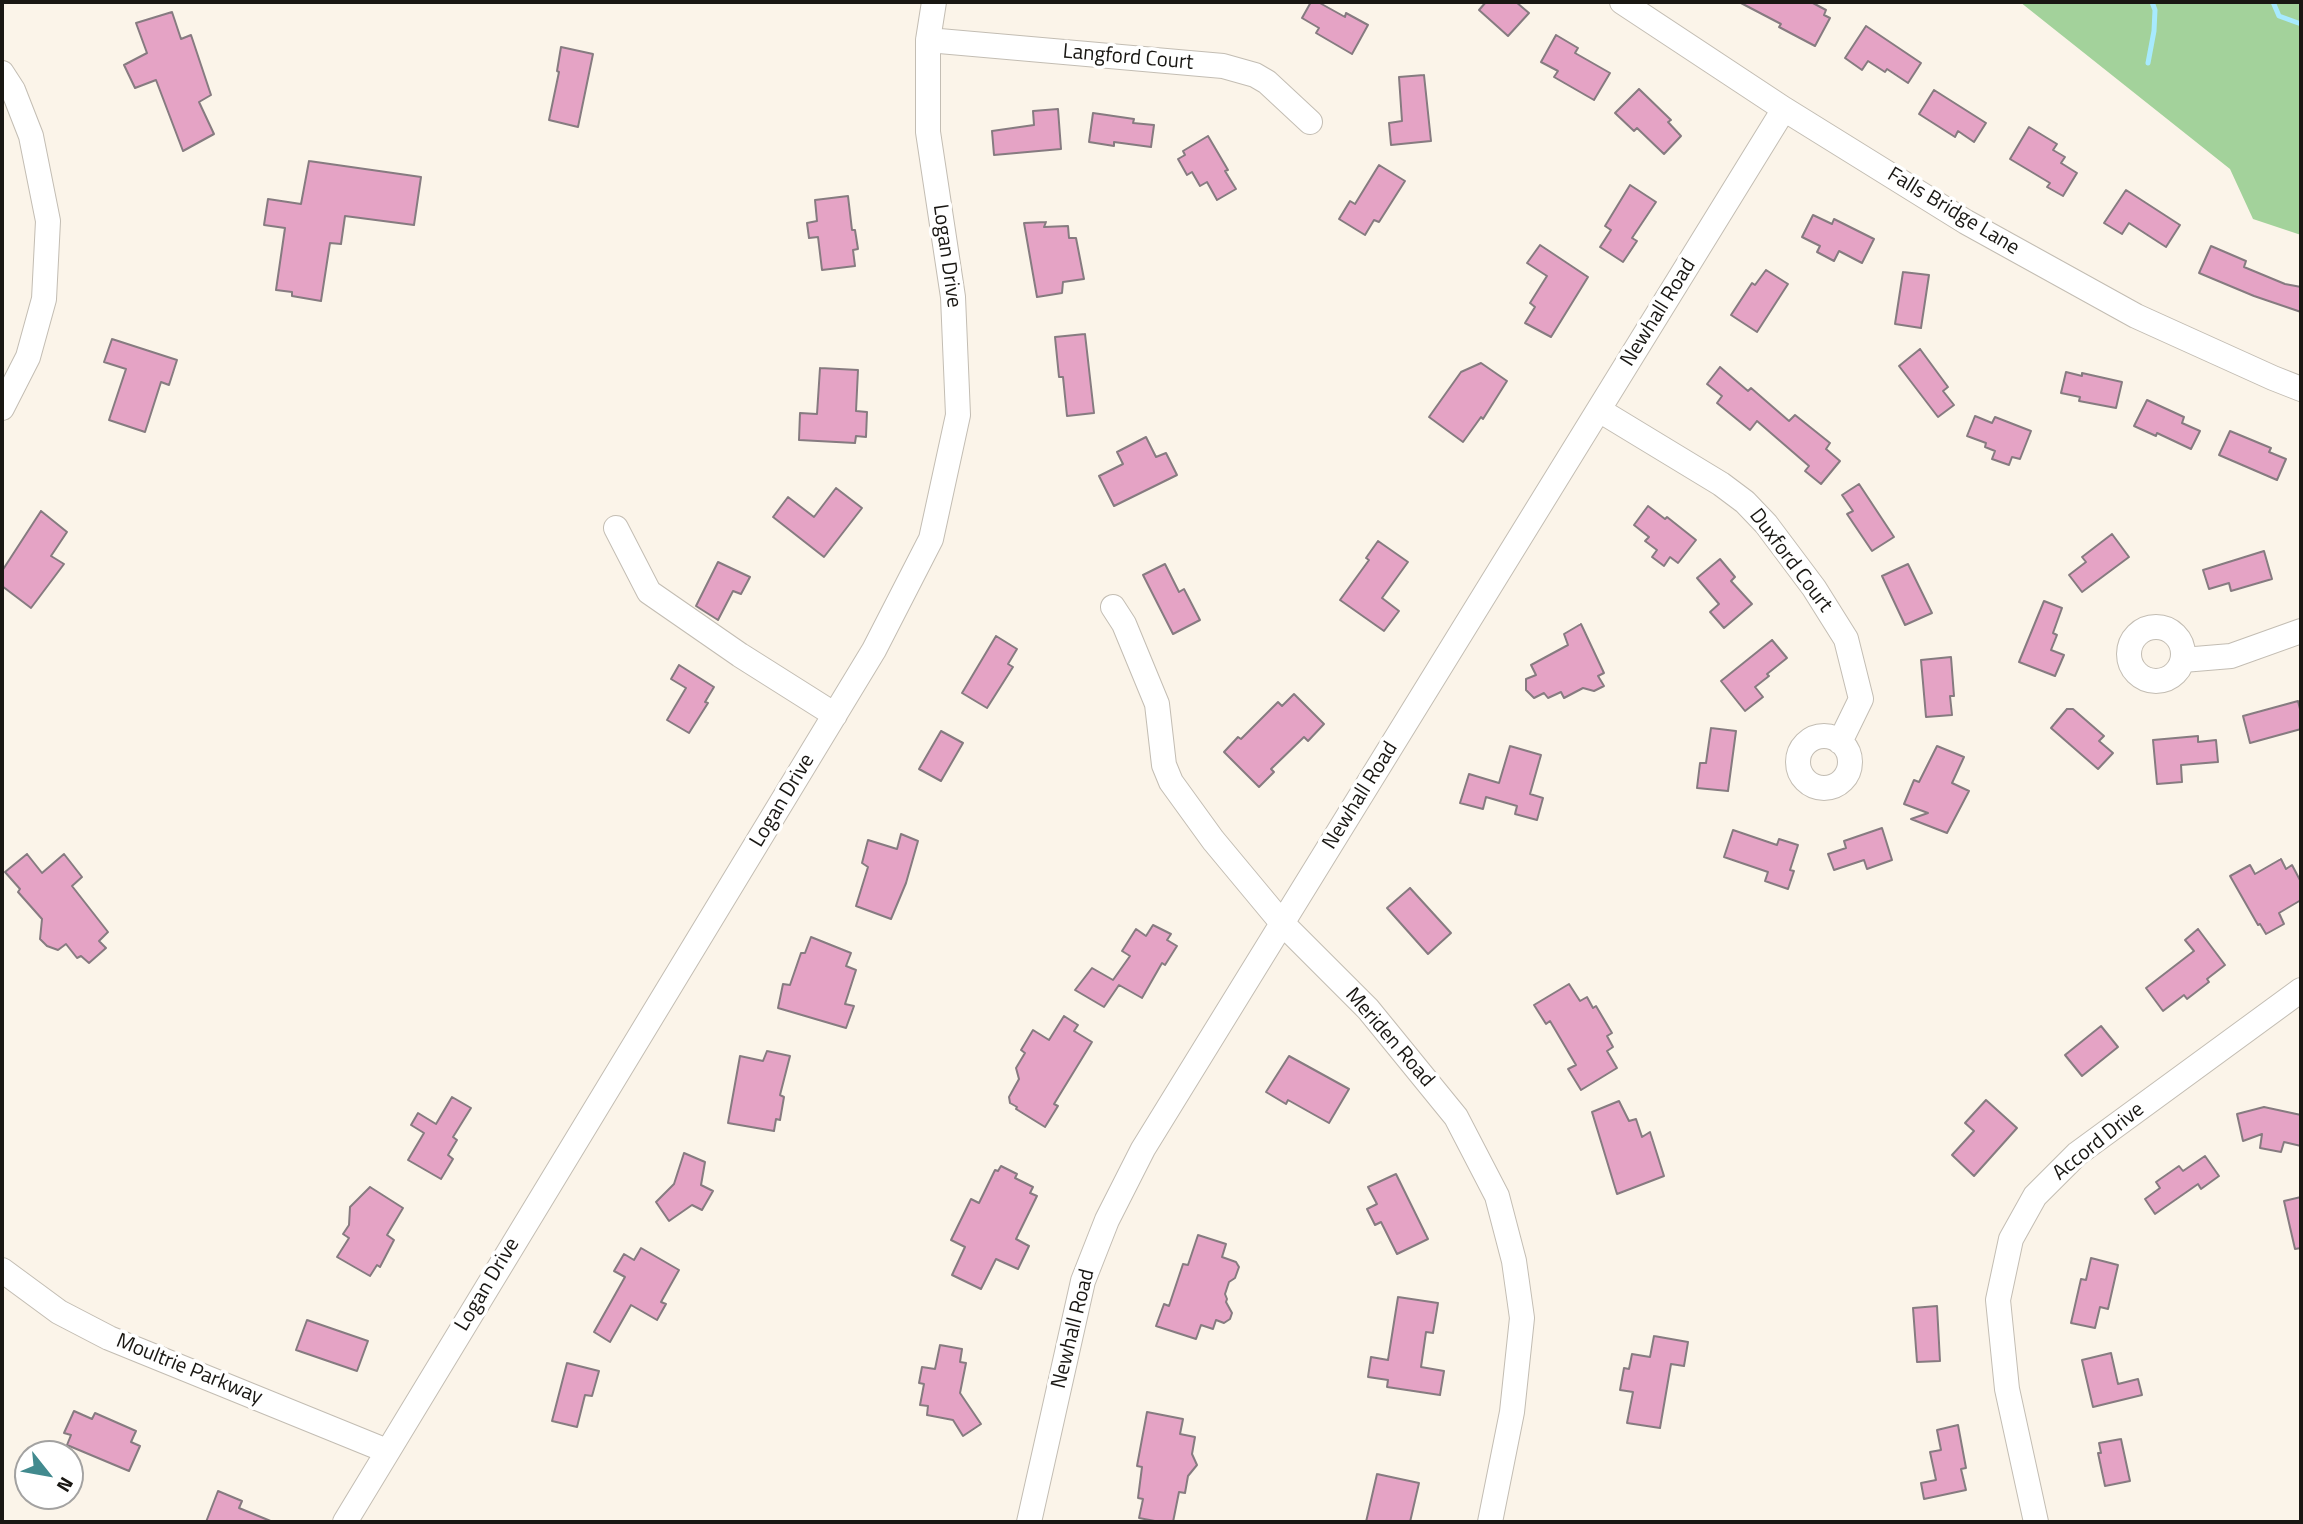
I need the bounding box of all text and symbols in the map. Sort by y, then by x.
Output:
street label: Langford Court [1061,40,1195,76]
street label: Falls Bridge Lane [1883,163,2023,261]
street label: Logan Drive [926,203,966,309]
street label: Newhall Road [1616,255,1702,371]
street label: Duxford Court [1743,504,1837,618]
street label: Newhall Road [1318,738,1404,854]
street label: Logan Drive [745,750,821,852]
street label: Meriden Road [1339,983,1439,1093]
street label: Accord Drive [2048,1098,2150,1186]
street label: Logan Drive [450,1234,526,1336]
street label: Newhall Road [1047,1267,1101,1391]
street label: Moultrie Parkway [112,1329,266,1411]
north arrow [14,1440,84,1510]
text: N [50,1472,82,1498]

